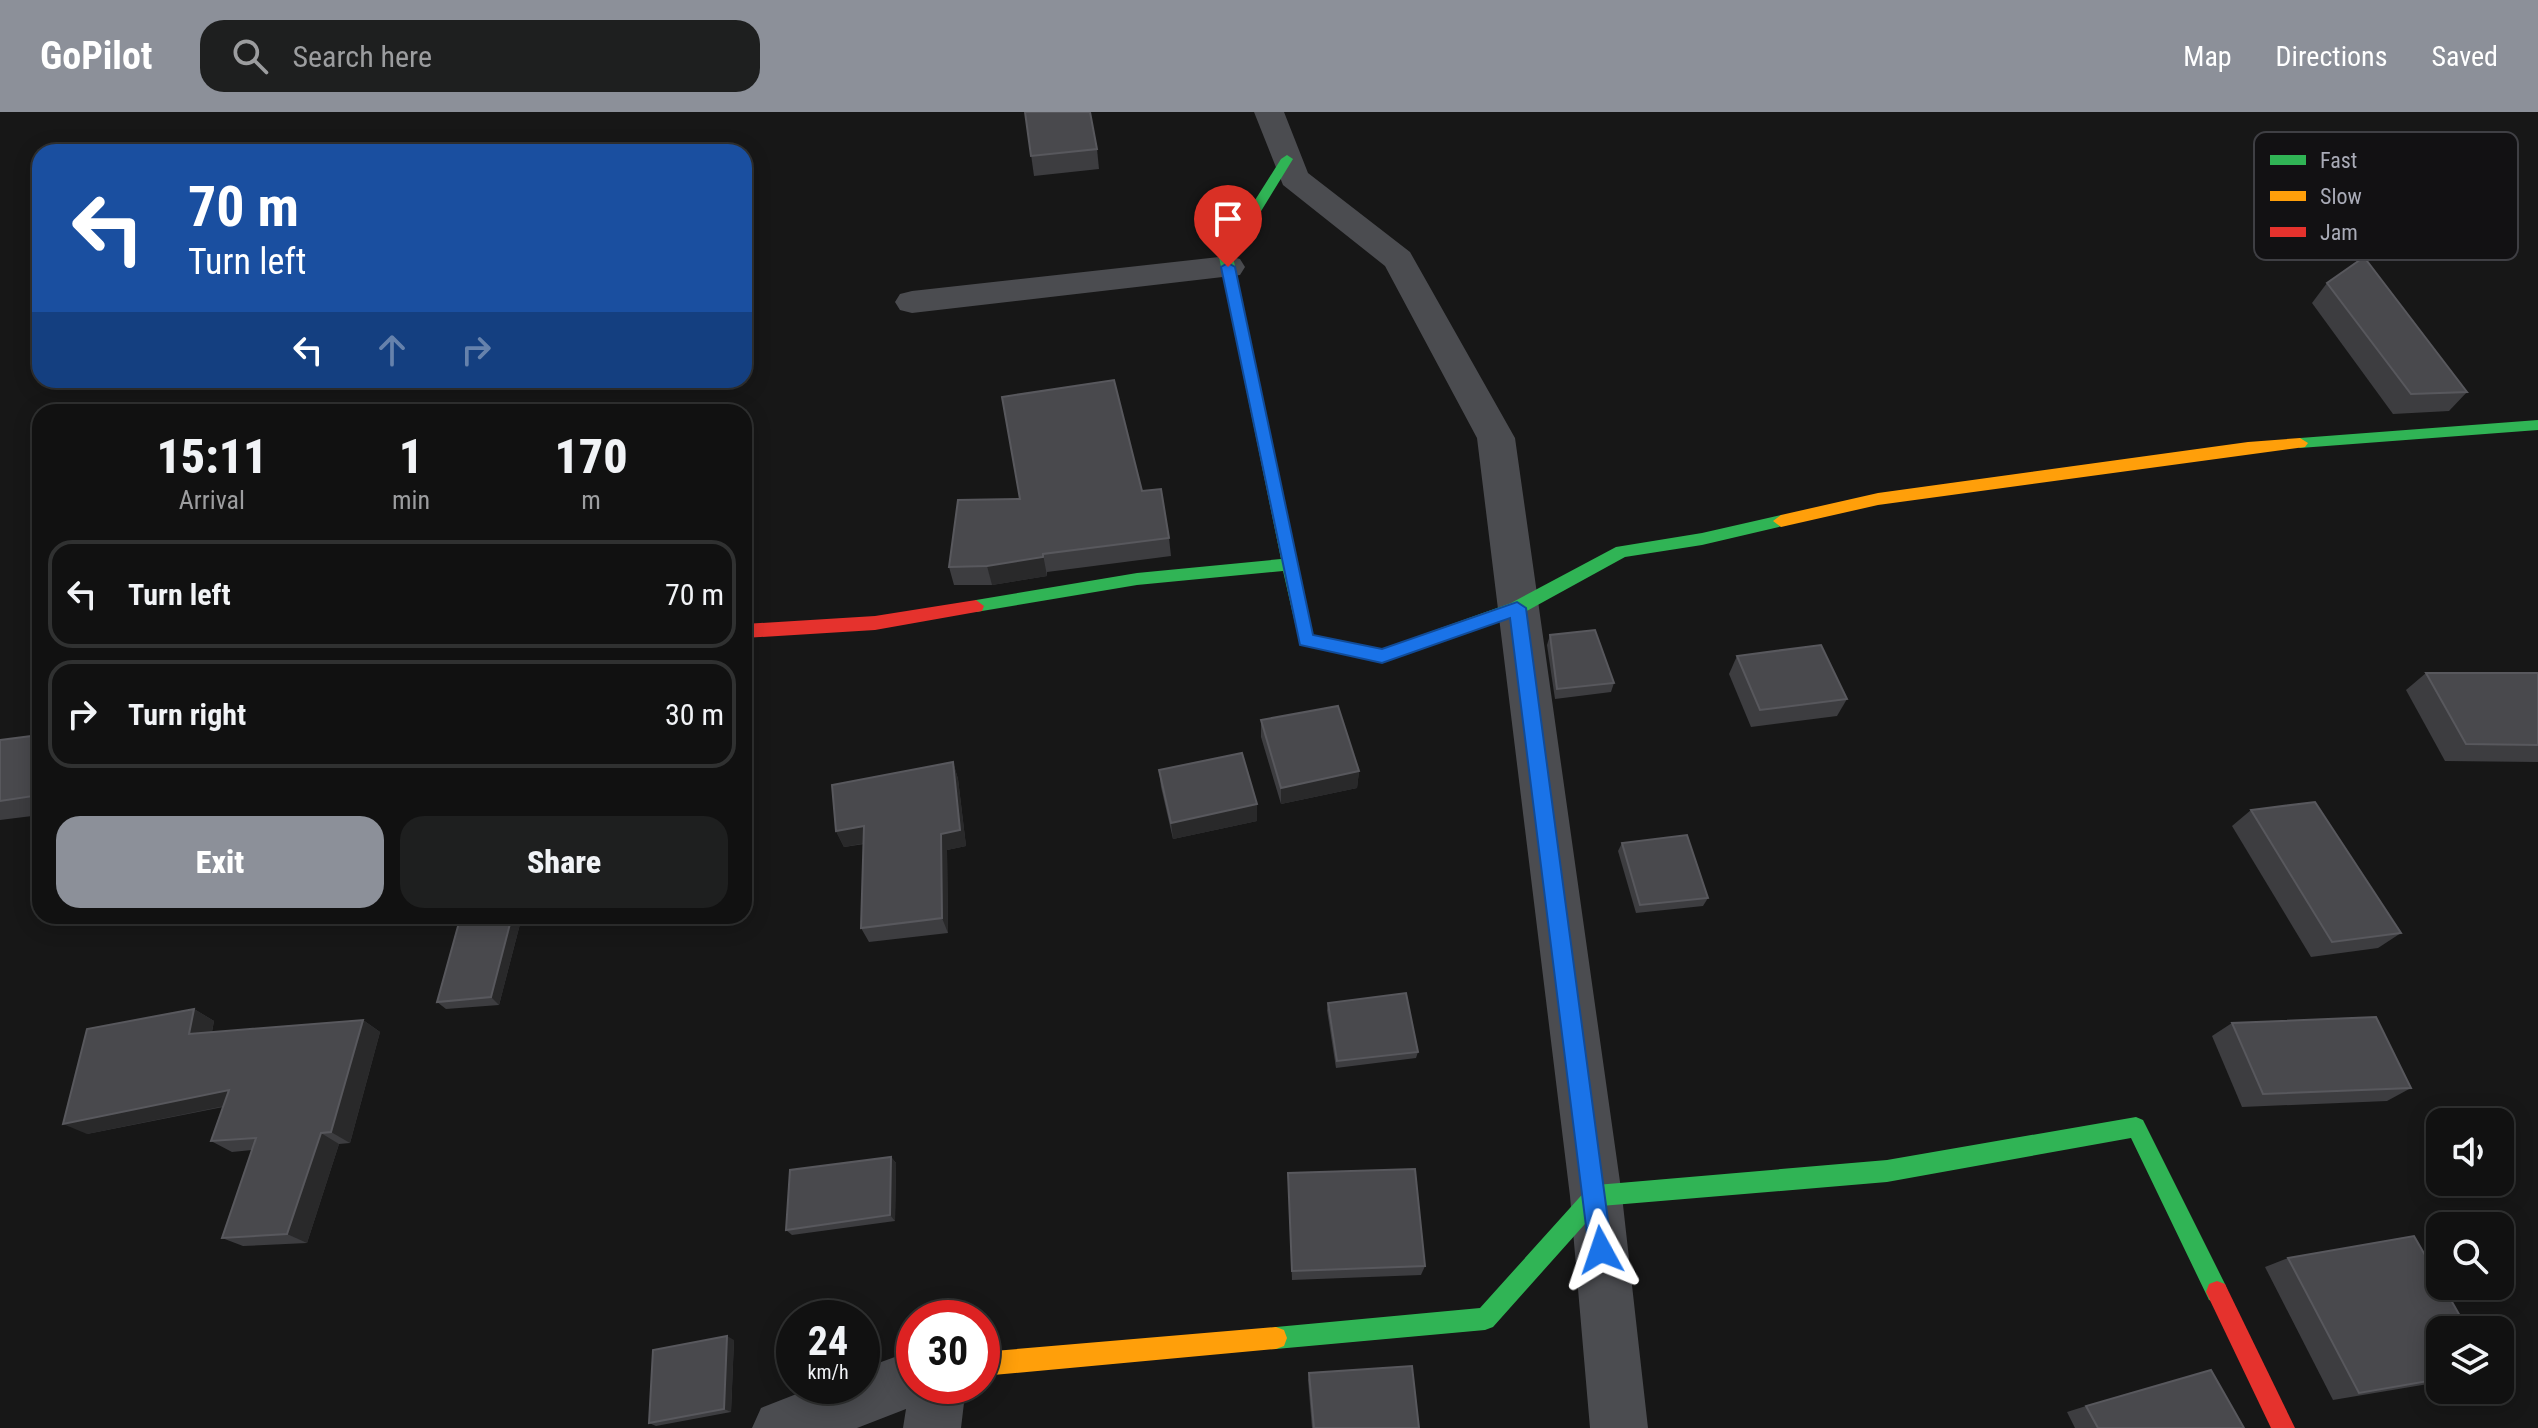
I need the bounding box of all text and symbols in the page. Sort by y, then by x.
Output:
search box [200,20,760,92]
text: GoPilot [40,34,152,78]
icon: search [228,34,272,78]
text: Search here [292,39,432,74]
text: Map [2183,40,2232,73]
text: Directions [2276,40,2387,73]
text: Saved [2431,40,2498,73]
legend [2254,132,2518,260]
text: Fast [2320,148,2357,173]
text: 70 m [188,174,299,240]
icon: left [56,176,160,280]
text: Slow [2320,184,2362,209]
pin [1194,185,1262,267]
icon: arrive [1206,197,1250,241]
text: Jam [2320,220,2358,245]
text: Turn left [188,241,306,283]
icon: left [286,328,330,372]
icon: ahead [370,328,414,372]
icon: right [454,328,498,372]
text: 15:11 [156,428,268,485]
text: 1 [399,428,423,485]
text: 170 [554,428,628,485]
text: Arrival [179,485,245,515]
text: min [392,485,430,515]
text: m [581,485,601,515]
icon: left [60,572,104,616]
text: Turn left [128,577,231,612]
text: 70 m [665,577,724,612]
icon: right [60,692,104,736]
text: Turn right [128,697,246,732]
text: 30 m [665,697,724,732]
button: Exit [56,816,384,908]
button: Share [400,816,728,908]
map controls [2426,1108,2514,1404]
button: sound [2426,1108,2514,1196]
position arrow [1559,1208,1643,1292]
button: search [2426,1212,2514,1300]
speed limit sign: 30 [896,1300,1000,1404]
button: layers [2426,1316,2514,1404]
text: 24 [808,1318,848,1365]
text: km/h [807,1360,849,1384]

